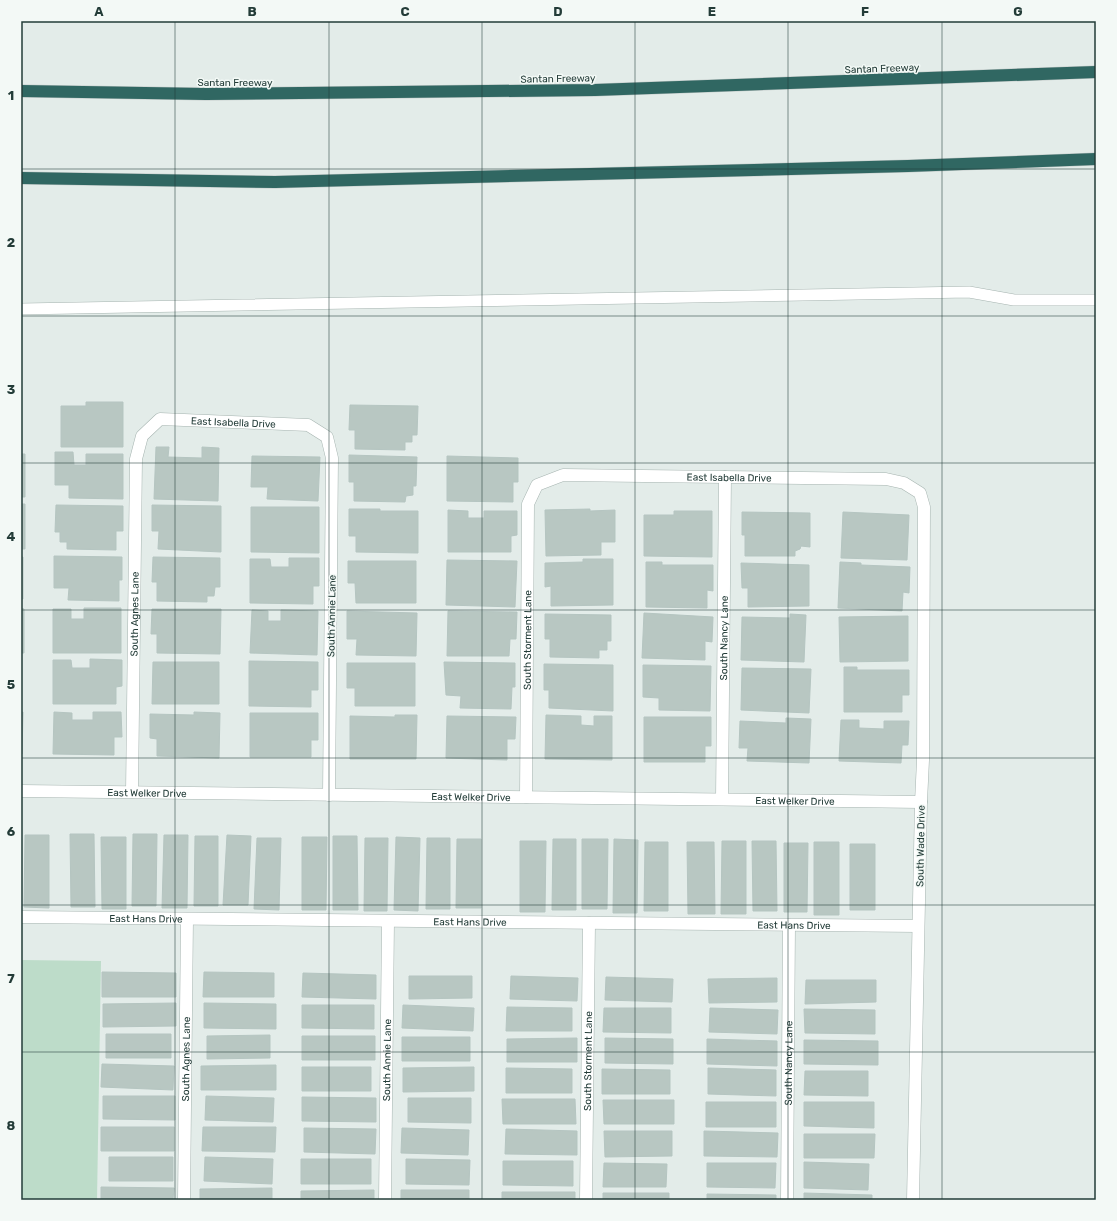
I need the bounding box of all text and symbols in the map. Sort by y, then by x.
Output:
text: A [94,4,104,19]
text: B [247,4,257,19]
text: C [400,4,410,19]
text: D [553,4,563,19]
text: E [708,4,716,19]
text: F [861,4,869,19]
text: G [1013,4,1023,19]
street label: Santan Freeway [844,62,920,76]
street label: Santan Freeway [520,72,596,86]
street label: Santan Freeway [198,77,273,89]
text: 1 [8,88,14,103]
text: 2 [7,235,15,250]
text: 3 [7,382,16,397]
street label: East Isabella Drive [191,415,276,431]
street label: East Isabella Drive [687,472,772,485]
text: 4 [7,529,16,544]
street label: South Agnes Lane [129,571,142,657]
street label: South Annie Lane [325,574,339,657]
street label: South Storment Lane [522,590,534,690]
street label: South Nancy Lane [718,595,731,681]
text: 5 [7,677,15,692]
street label: East Welker Drive [107,787,187,800]
street label: East Welker Drive [431,791,511,804]
street label: East Welker Drive [755,795,835,808]
street label: South Wade Drive [914,805,928,887]
text: 6 [7,824,16,839]
street label: East Hans Drive [109,913,183,926]
street label: East Hans Drive [433,916,507,929]
street label: East Hans Drive [757,919,831,932]
text: 7 [7,971,15,986]
street label: South Storment Lane [582,1011,595,1111]
street label: South Agnes Lane [180,1016,193,1102]
street label: South Annie Lane [381,1018,394,1101]
street label: South Nancy Lane [783,1020,795,1106]
text: 8 [7,1118,16,1133]

